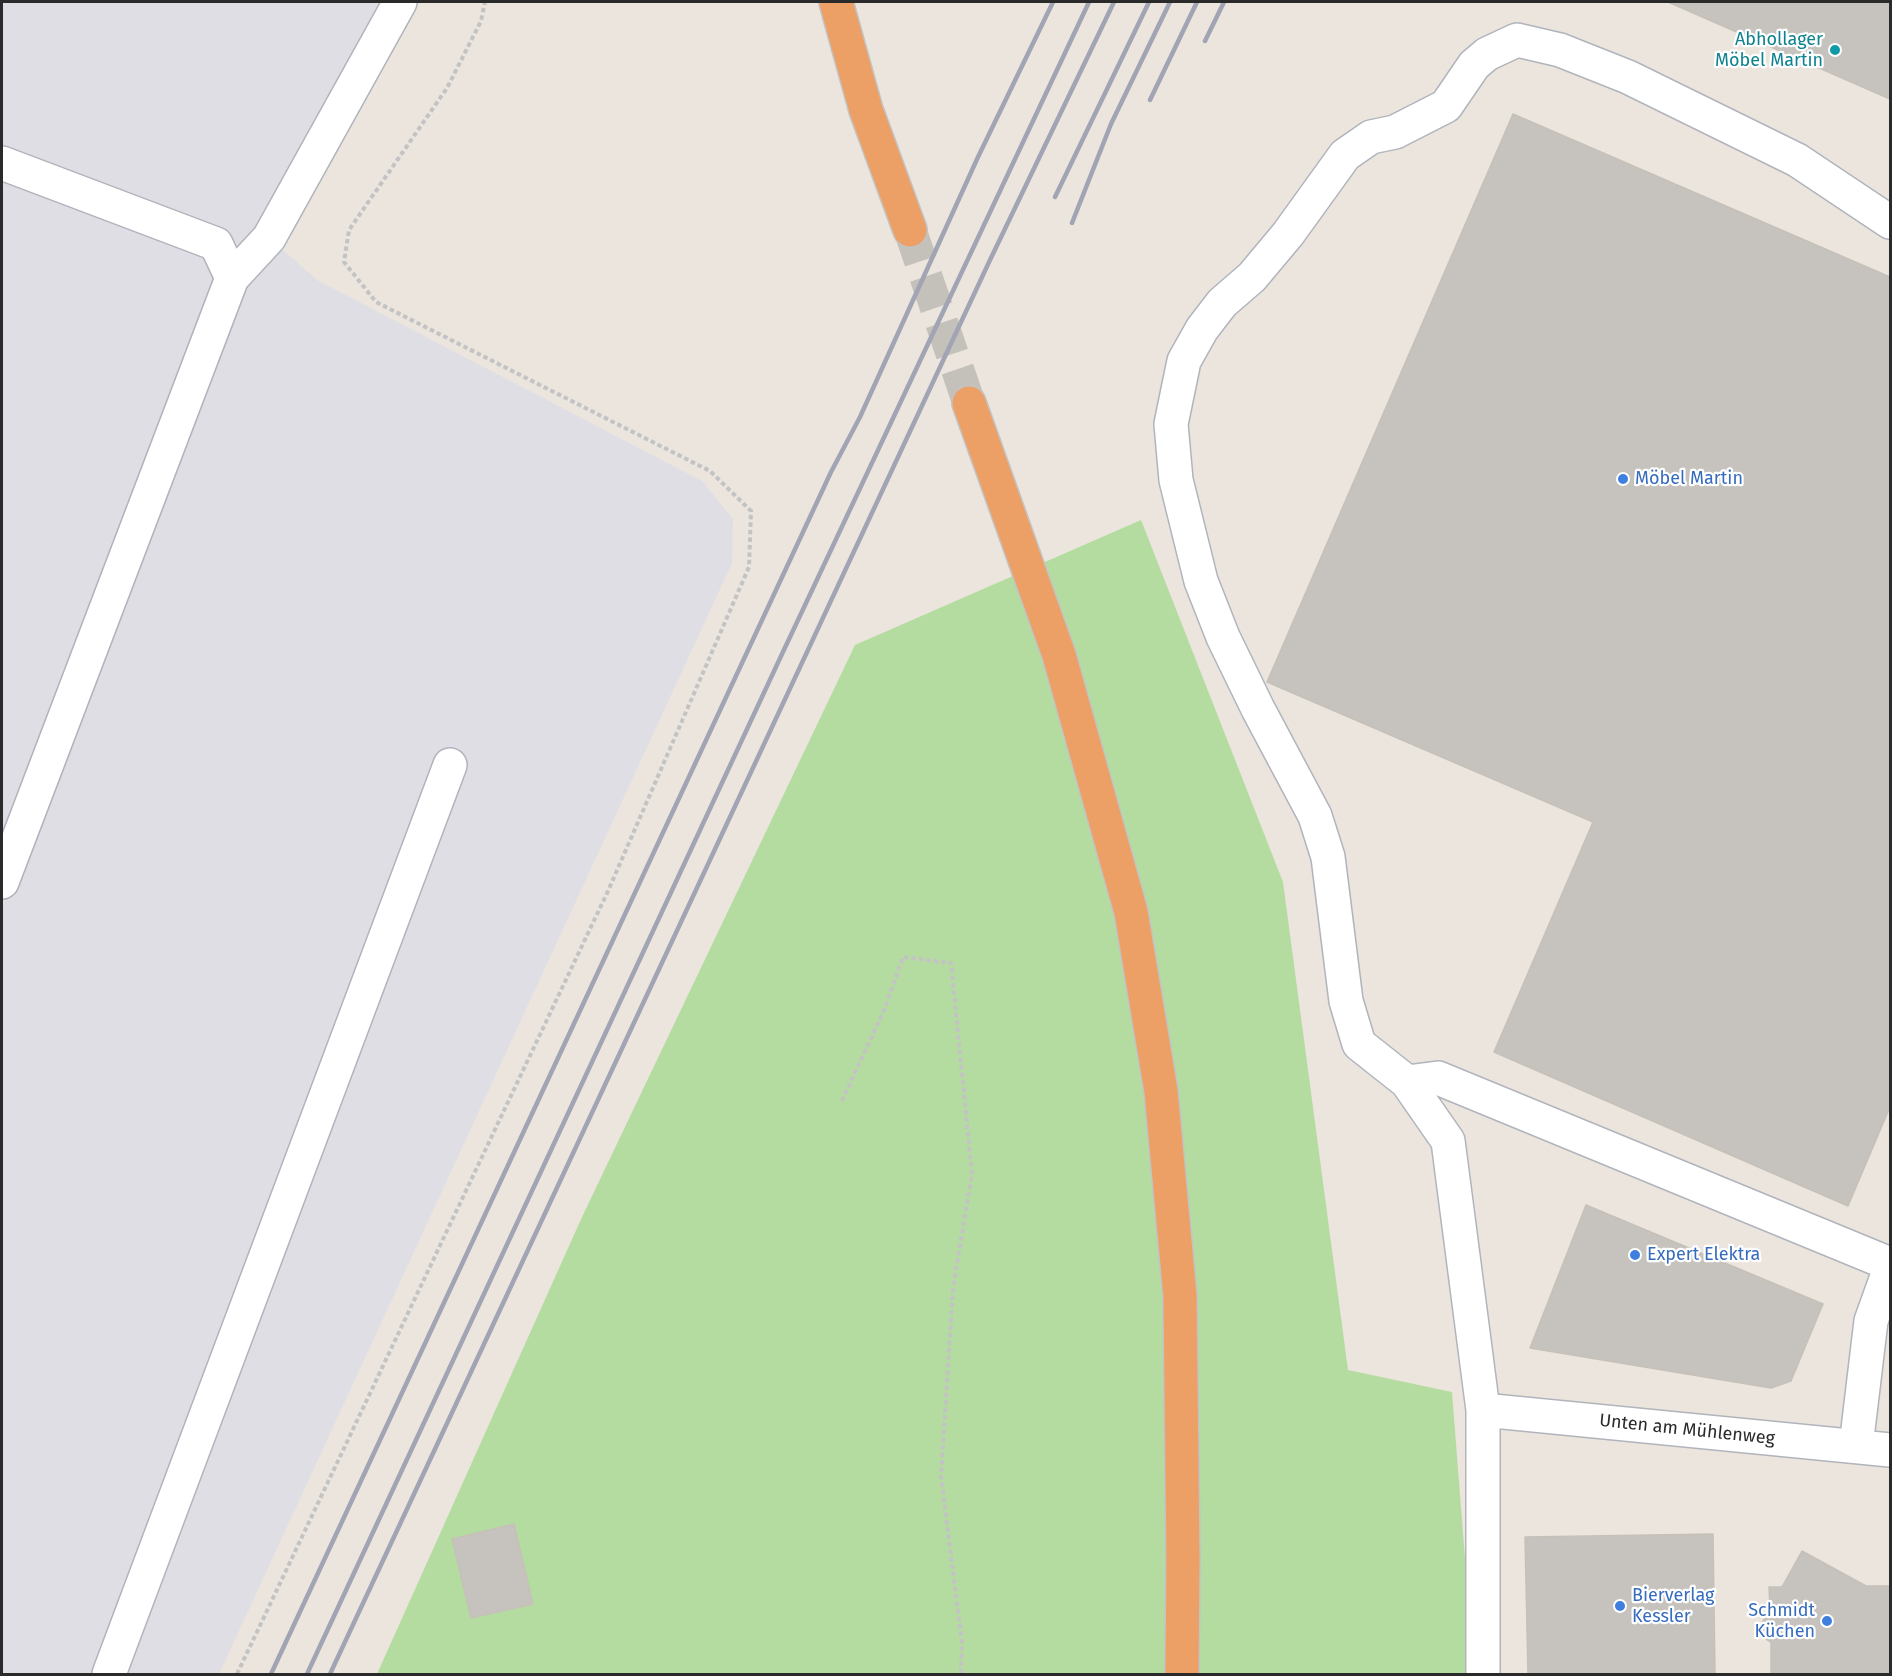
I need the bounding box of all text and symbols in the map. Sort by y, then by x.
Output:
place label: Abhollager Möbel Martin [1715,29,1823,72]
marker: Abhollager Möbel Martin [1828,43,1842,57]
place label: Möbel Martin [1635,468,1743,490]
marker: Möbel Martin [1616,472,1630,486]
place label: Expert Elektra [1647,1244,1760,1266]
marker: Expert Elektra [1628,1248,1642,1262]
street label: Unten am Mühlenweg [1598,1410,1776,1450]
place label: Bierverlag Kessler [1632,1585,1714,1628]
marker: Bierverlag Kessler [1613,1599,1627,1613]
place label: Schmidt Küchen [1748,1600,1815,1642]
marker: Schmidt Küchen [1820,1614,1834,1628]

